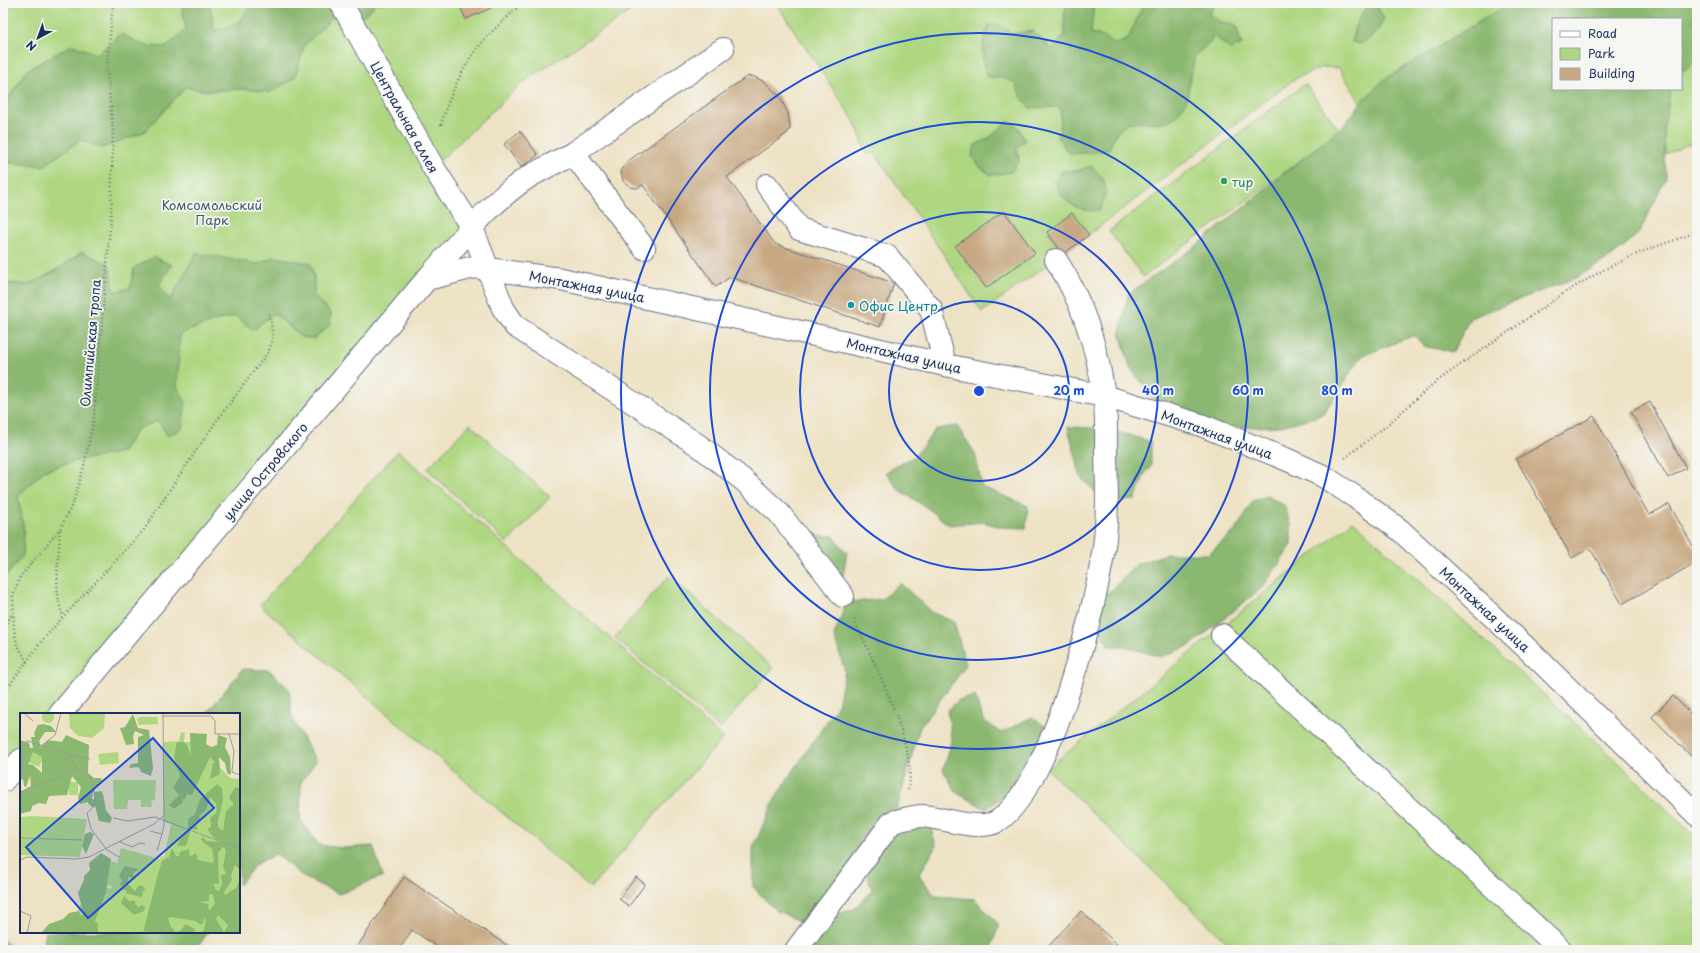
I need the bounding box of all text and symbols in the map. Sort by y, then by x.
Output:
north arrow [18,18,58,58]
legend [1552,18,1682,90]
text: Road [1588,24,1617,42]
text: N [22,36,40,55]
text: Park [1588,44,1615,62]
street label: Центральная аллея [366,58,444,176]
text: Building [1588,64,1635,82]
place label: тир [1232,172,1254,191]
marker: тир [1219,176,1229,186]
park label: Комсомольский Парк [162,195,262,229]
street label: Монтажная улица [528,265,647,307]
street label: Олимпийская тропа [75,278,105,408]
place label: Офис Центр [859,296,938,315]
marker: Офис Центр [846,300,856,310]
street label: Монтажная улица [845,333,964,378]
text: 20 m [1053,381,1085,399]
text: 40 m [1142,381,1174,399]
text: 60 m [1232,381,1264,399]
text: 80 m [1321,381,1353,399]
centre of rings [972,384,986,398]
street label: Монтажная улица [1159,405,1276,463]
street label: улица Островского [218,418,312,524]
street label: Монтажная улица [1436,562,1535,657]
inset map [20,713,240,933]

